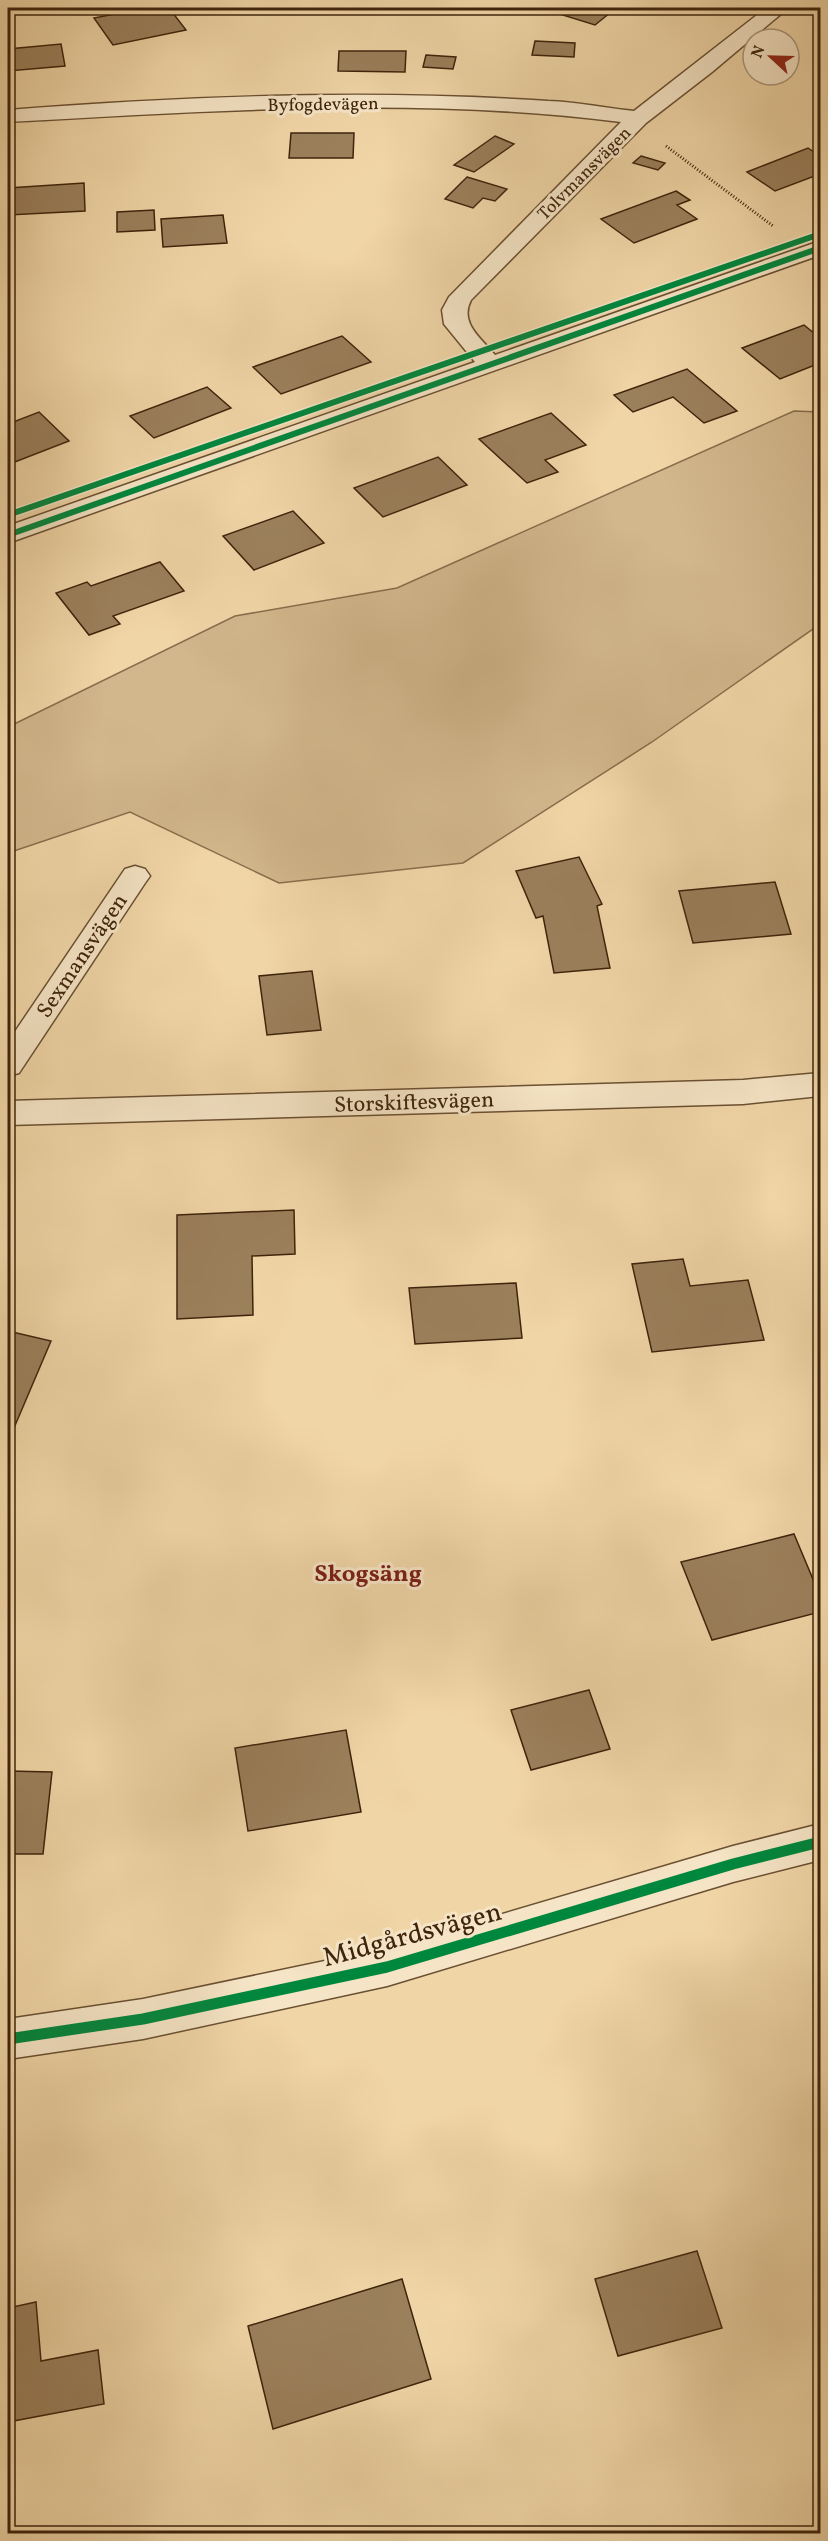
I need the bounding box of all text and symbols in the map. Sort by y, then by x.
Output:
north arrow [741,27,801,87]
text: N [747,42,771,62]
street label: Byfogdevägen [267,92,379,119]
street label: Tolvmansvägen [533,121,638,227]
street label: Sexmansvägen [30,888,136,1025]
street label: Storskiftesvägen [333,1085,495,1122]
district label: Skogsäng [314,1558,422,1592]
street label: Midgårdsvägen [319,1894,506,1978]

